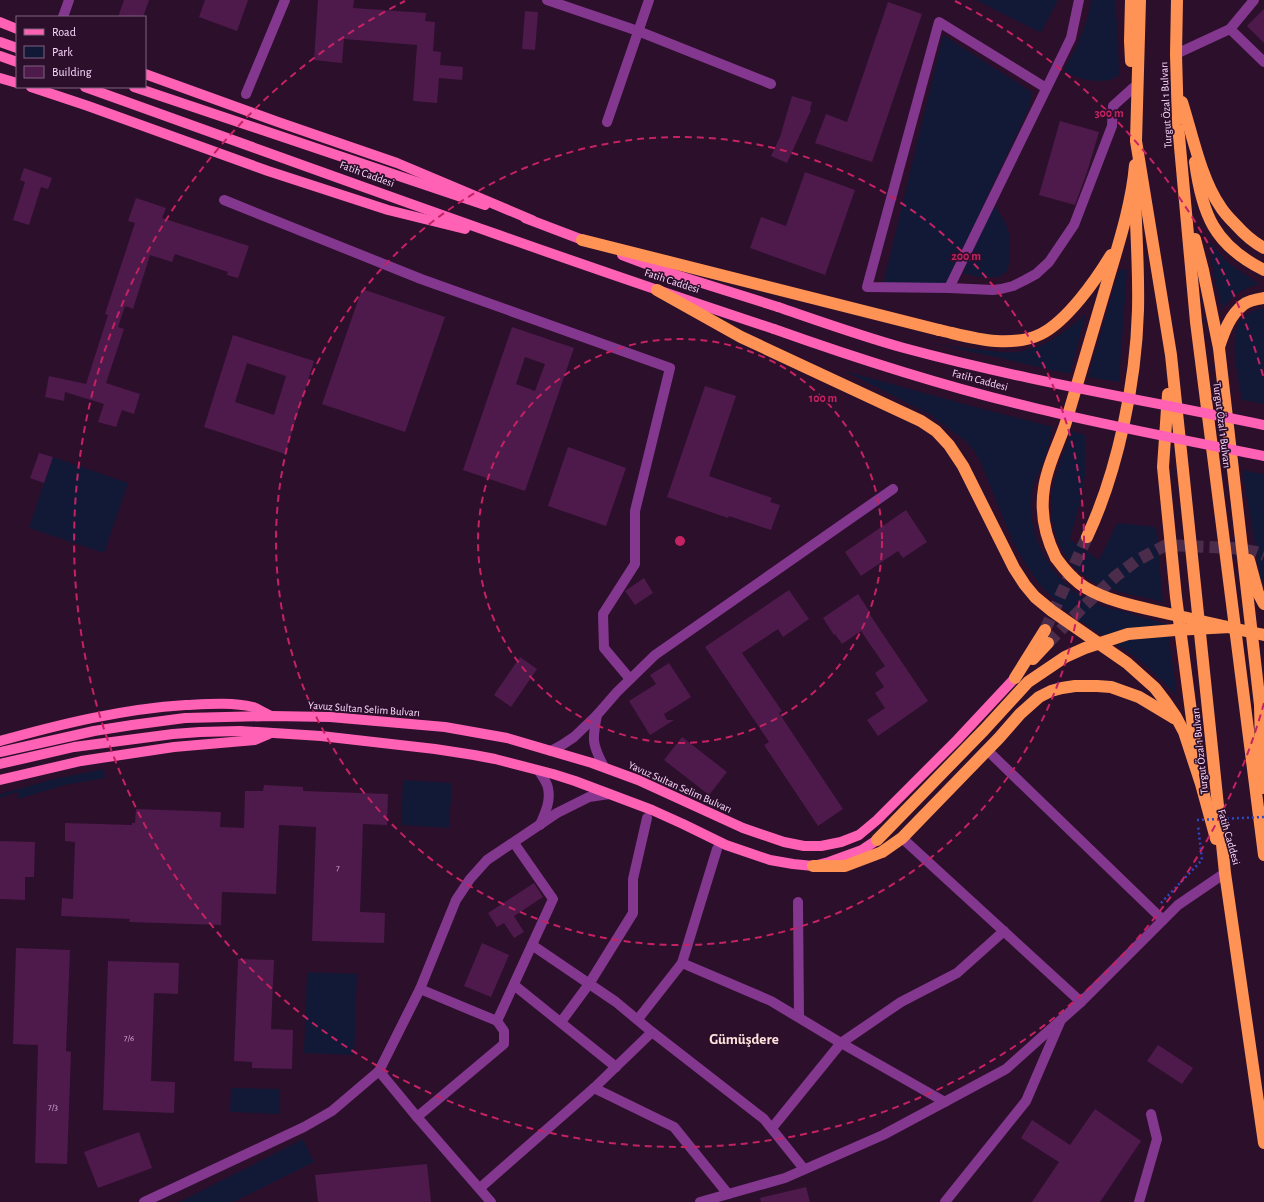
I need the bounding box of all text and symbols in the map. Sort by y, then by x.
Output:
legend [16,16,146,88]
text: Road [52,26,76,38]
text: Park [52,46,73,58]
street label: Turgut Özal 1 Bulvarı [1158,61,1174,149]
text: Building [52,66,92,78]
text: 300 m [1094,107,1124,119]
street label: Fatih Caddesi [338,159,396,189]
text: 200 m [951,250,981,262]
street label: Fatih Caddesi [643,267,701,295]
street label: Fatih Caddesi [951,367,1009,393]
street label: Turgut Özal 1 Bulvarı [1211,381,1233,469]
text: 100 m [809,392,837,404]
centre of rings [673,534,687,548]
street label: Yavuz Sultan Selim Bulvarı [308,700,420,718]
street label: Turgut Özal 1 Bulvarı [1190,707,1210,795]
street label: Yavuz Sultan Selim Bulvarı [627,759,733,815]
street label: Fatih Caddesi [1216,808,1242,866]
house number: 7 [336,864,340,873]
district label: Gümüşdere [709,1032,779,1047]
house number: 7/6 [124,1034,134,1043]
house number: 7/3 [48,1103,58,1112]

